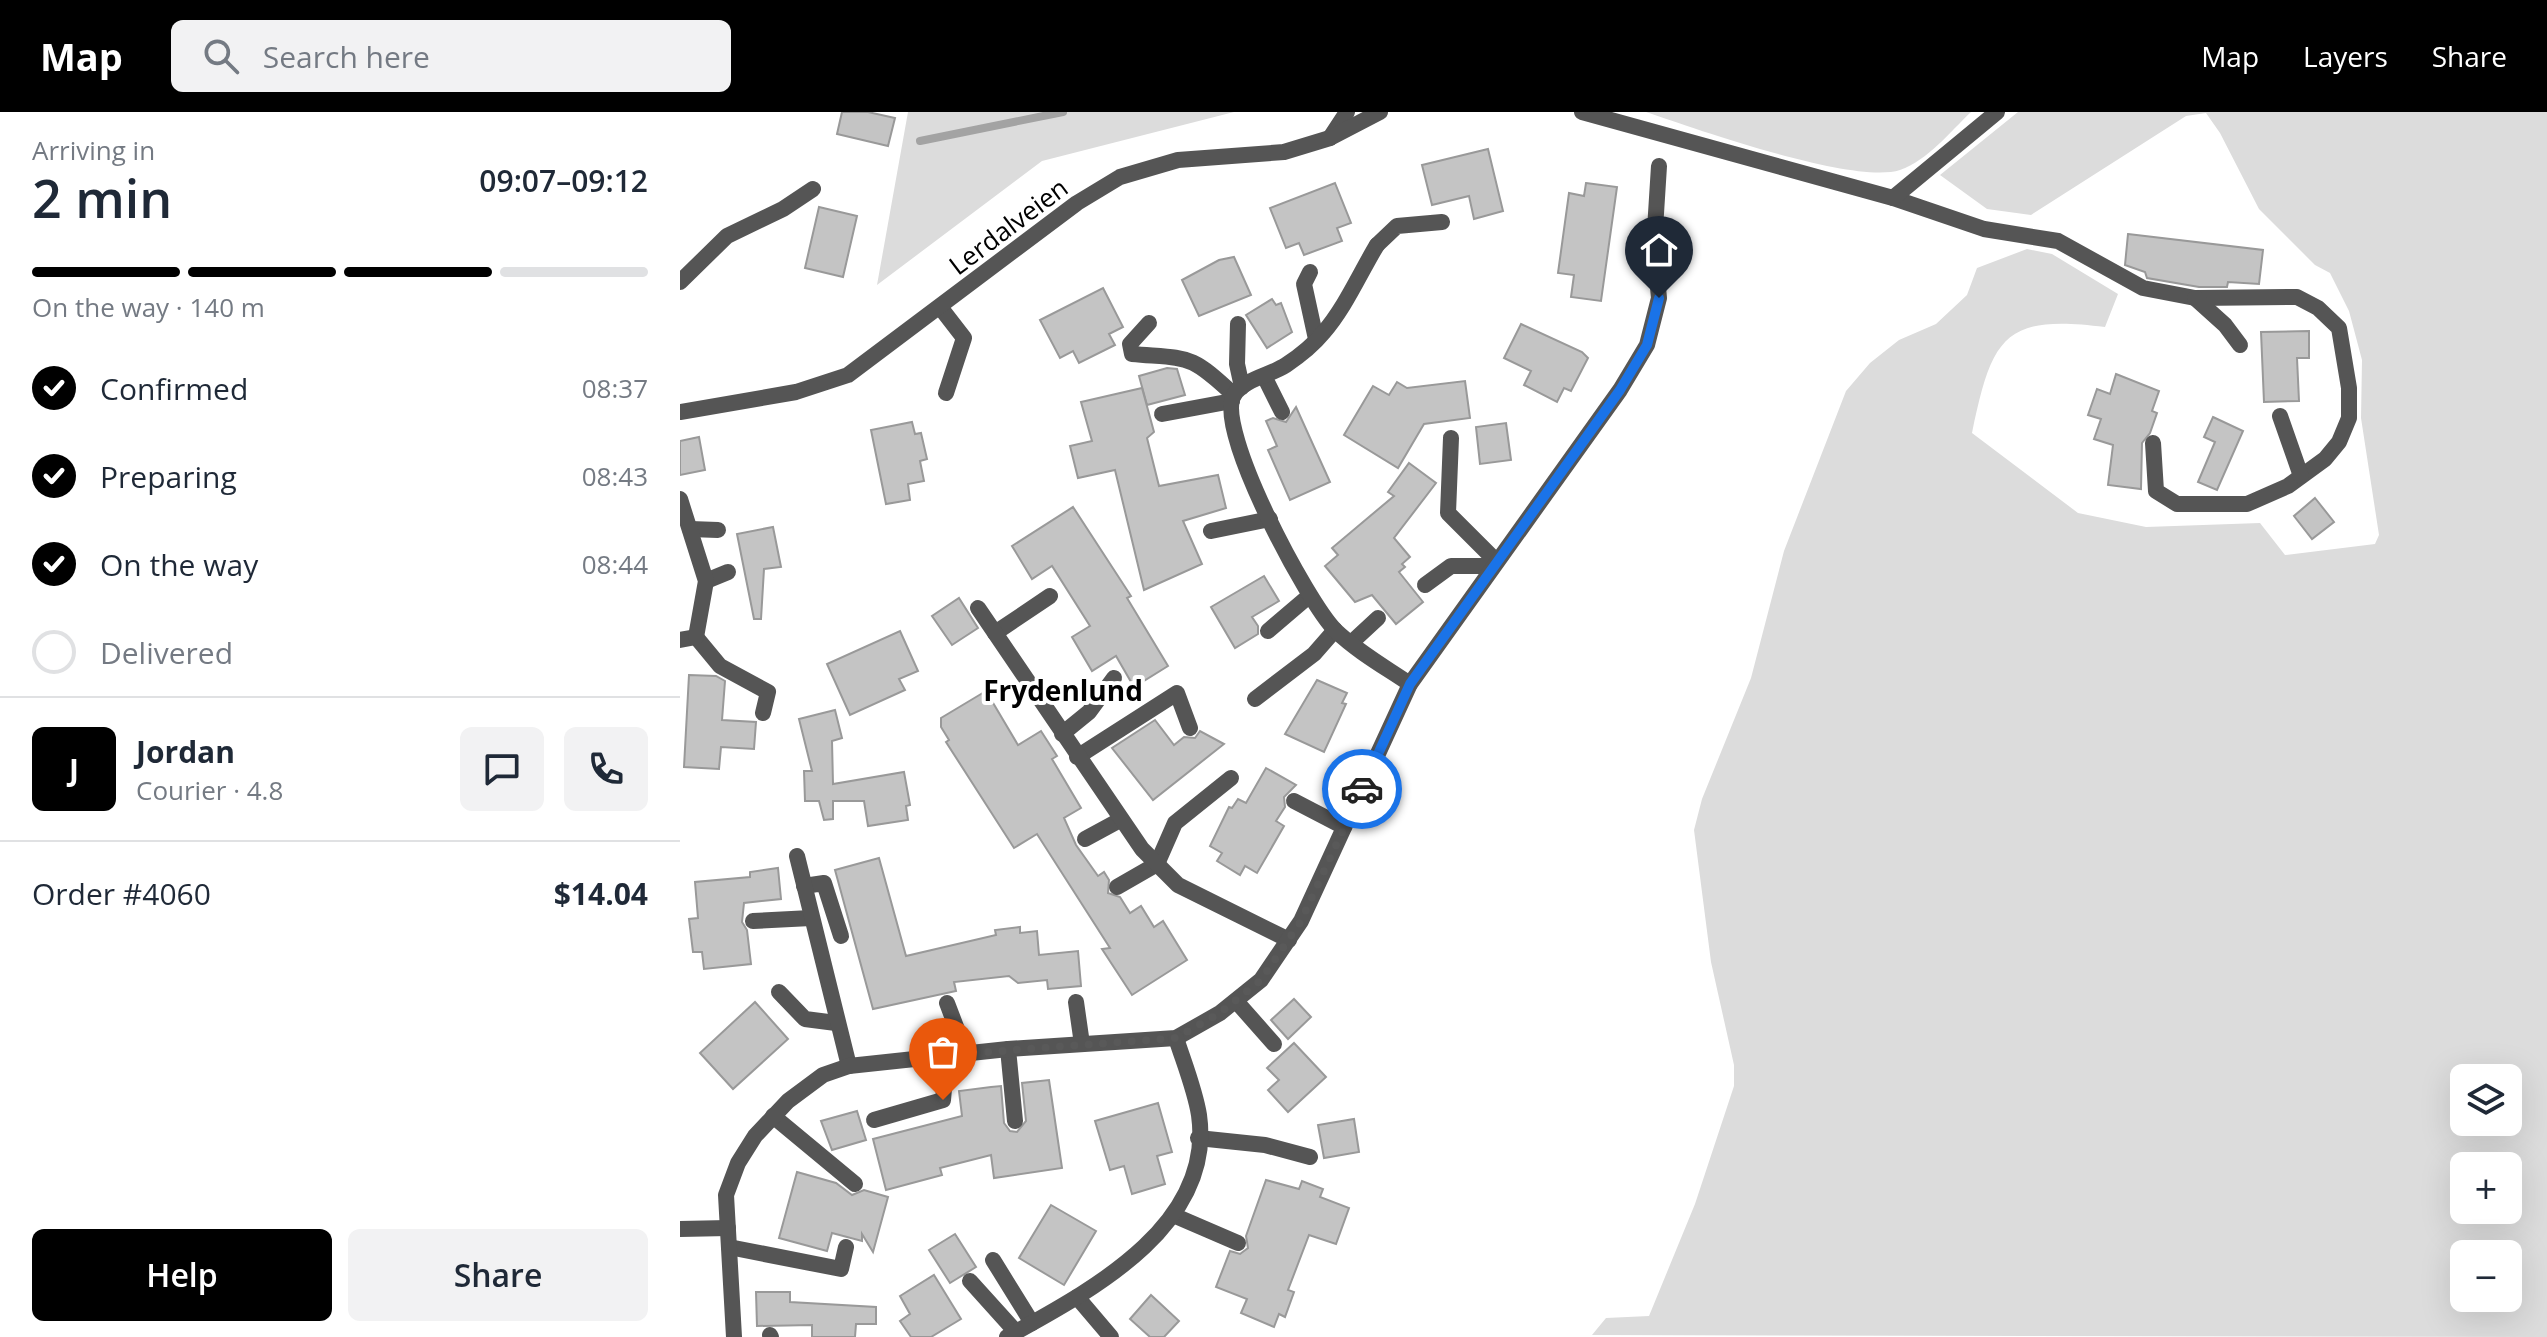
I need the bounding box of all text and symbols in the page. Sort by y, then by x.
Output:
search box [171,20,731,92]
text: Map [40,30,123,82]
icon: search [199,34,243,78]
text: Search here [263,36,430,77]
text: Map [2201,37,2259,75]
text: Layers [2303,37,2388,75]
text: Share [2432,37,2507,75]
text: Arriving in [32,132,155,168]
text: 09:07–09:12 [479,160,648,201]
text: 2 min [32,162,172,233]
street label: Lerdalveien [941,169,1075,283]
pin [1625,216,1693,298]
icon: home [1637,228,1681,272]
text: On the way · 140 m [32,289,265,325]
icon: check [32,366,76,410]
text: Confirmed [100,368,248,409]
text: 08:37 [582,370,648,406]
icon: check [32,454,76,498]
text: Preparing [100,456,237,497]
text: 08:43 [582,458,648,494]
icon: check [32,542,76,586]
text: On the way [100,544,258,585]
text: 08:44 [582,546,648,582]
text: Delivered [100,632,233,673]
district label: Frydenlund [983,671,1143,709]
button: chat [460,727,544,811]
button: phone [564,727,648,811]
text: Jordan [136,731,235,772]
text: J [69,749,79,790]
courier [1322,749,1402,829]
icon: car [1340,767,1384,811]
text: Courier · 4.8 [136,772,283,808]
text: Order #4060 [32,873,211,914]
text: $14.04 [554,873,648,914]
pin [909,1018,977,1100]
icon: bag [921,1030,965,1074]
map controls [2450,1064,2522,1312]
button: layers [2450,1064,2522,1136]
button: + [2450,1152,2522,1224]
button: Help [32,1229,332,1321]
button: Share [348,1229,648,1321]
button: − [2450,1240,2522,1312]

